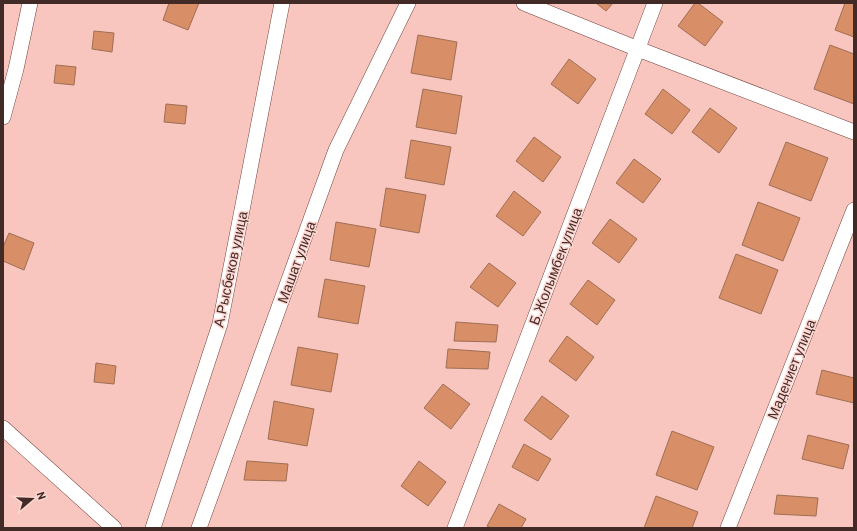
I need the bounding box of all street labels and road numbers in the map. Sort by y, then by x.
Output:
street label: Б.Жолымбек улица [525,205,585,327]
street label: А.Рысбеков улица [209,209,251,329]
street label: Машат улица [273,218,319,305]
street label: Мадениет улица [763,316,819,421]

